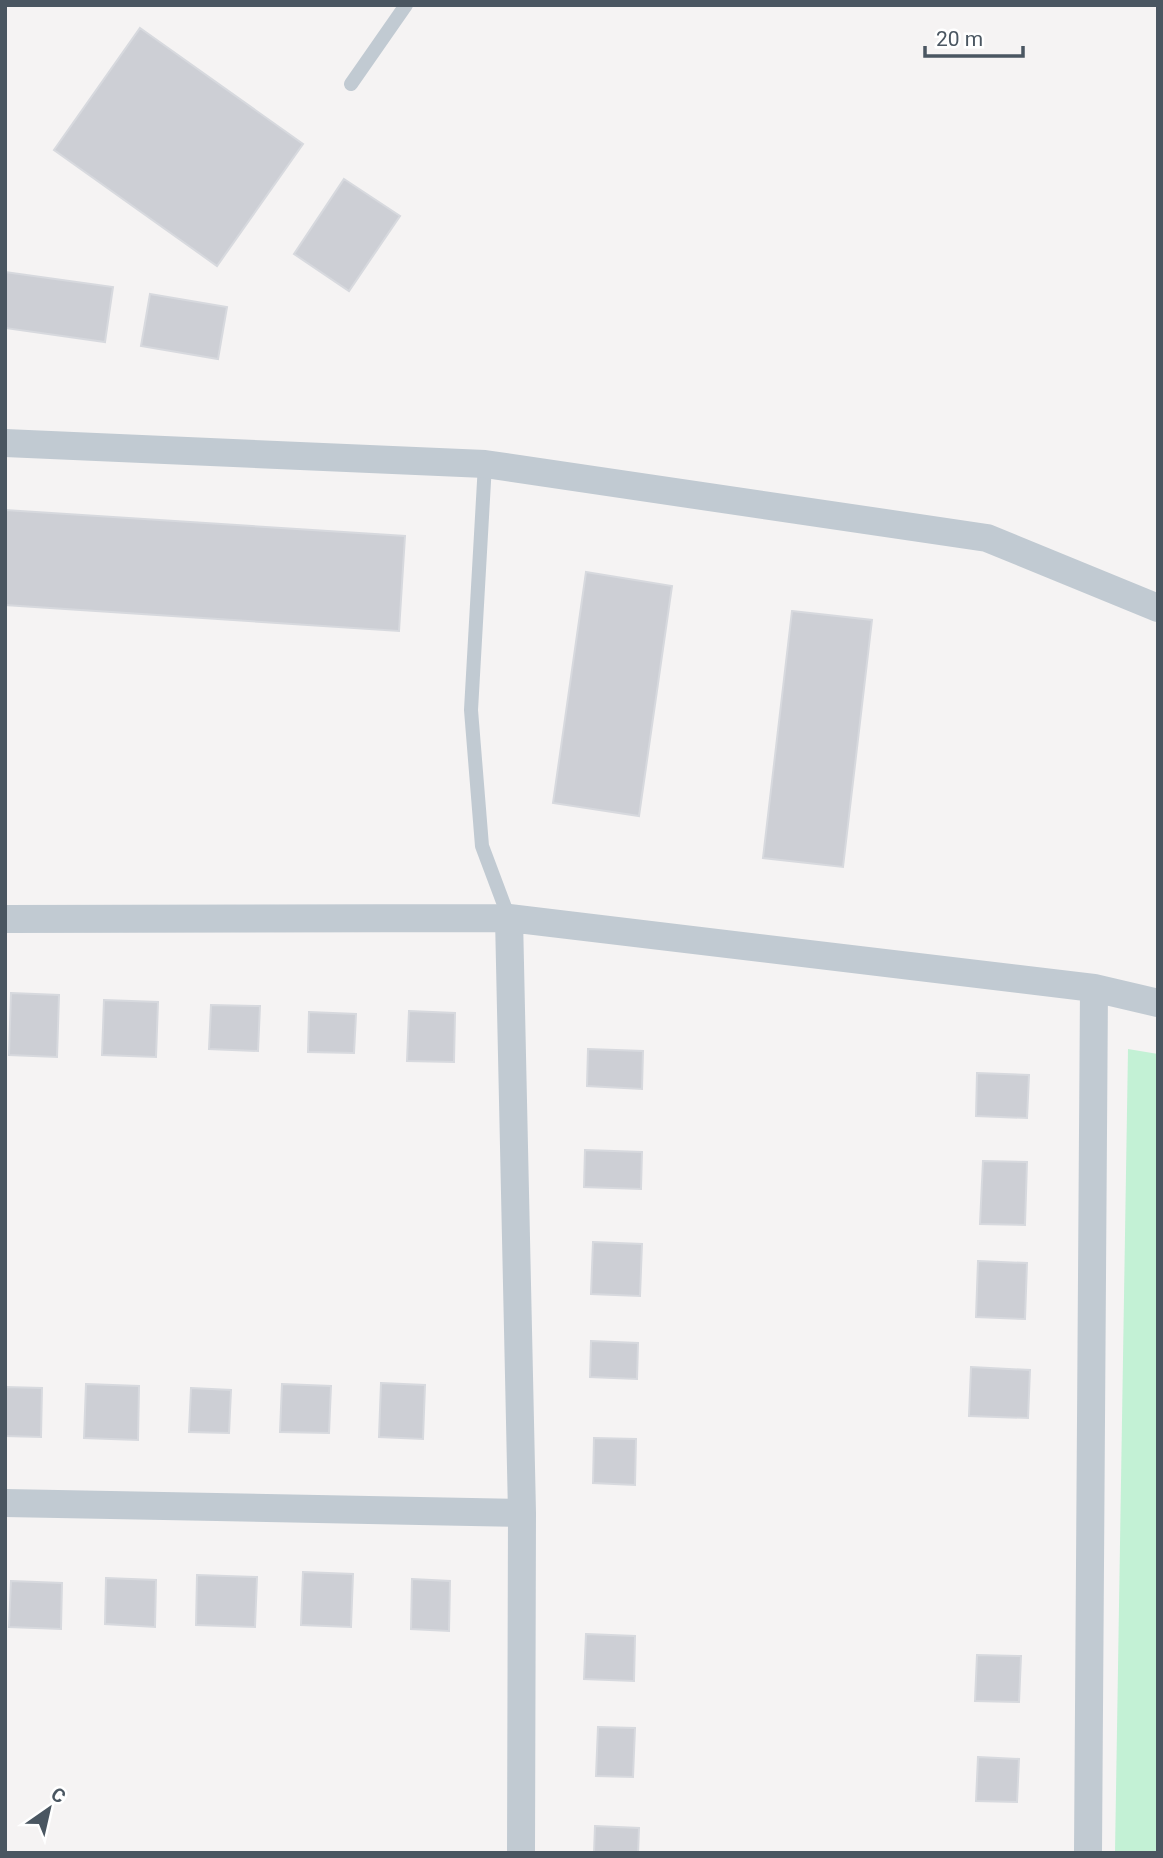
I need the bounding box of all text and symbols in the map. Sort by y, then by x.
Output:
scale bar [925,14,1023,58]
text: 20 m [936,27,983,51]
north arrow [14,1774,84,1844]
text: С [47,1782,70,1808]

